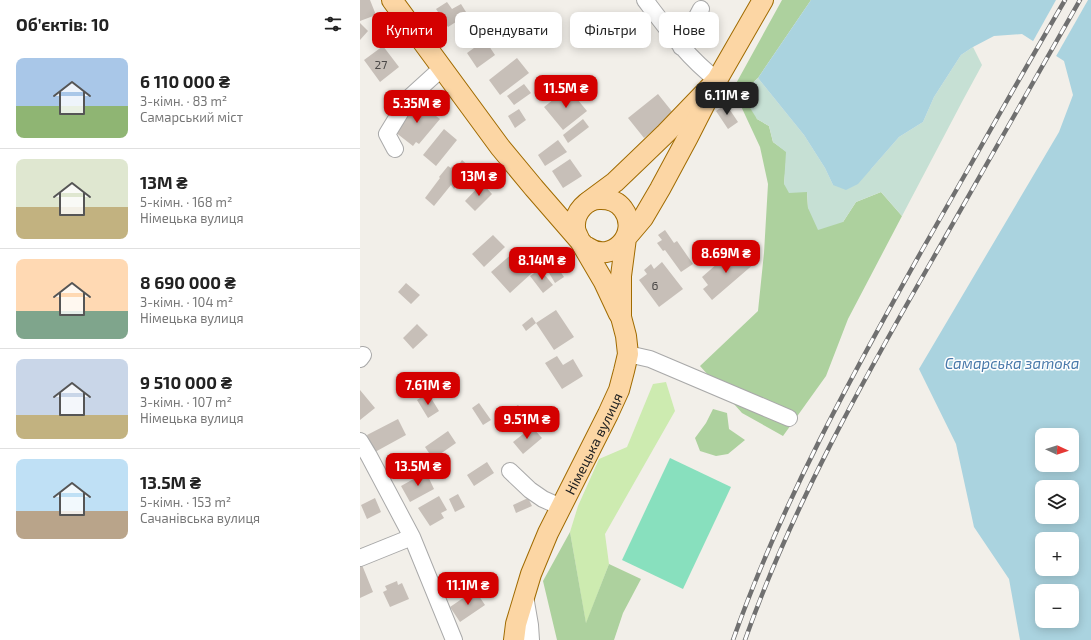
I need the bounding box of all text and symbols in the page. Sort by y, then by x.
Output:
chip: Купити [372,12,447,48]
chip: Орендувати [455,12,562,48]
chip: Фільтри [570,12,651,48]
chip: Нове [659,12,719,48]
icon: filters [322,13,344,35]
text: Об’єктів: 10 [16,14,109,34]
house number: 27 [375,57,387,71]
text: 6 110 000 ₴ [140,71,230,91]
icon: home [48,74,96,122]
pin: 11.5M ₴ [529,75,603,109]
text: 11.5M ₴ [544,80,588,96]
pin: 6.11M ₴ [690,82,764,116]
text: 6.11M ₴ [705,87,749,103]
pin: 5.35M ₴ [380,90,454,124]
text: 3-кімн. · 83 m² [140,93,227,109]
text: 5.35M ₴ [393,95,441,111]
text: Самарський міст [140,109,243,125]
pin: 13M ₴ [451,163,507,197]
text: 13M ₴ [461,168,497,184]
text: 13M ₴ [140,172,188,192]
icon: home [48,175,96,223]
text: 5-кімн. · 168 m² [140,194,232,210]
text: Німецька вулиця [140,210,243,226]
pin: 8.69M ₴ [689,240,763,274]
text: 8.69M ₴ [701,245,751,261]
pin: 8.14M ₴ [505,247,579,281]
text: 8.14M ₴ [518,252,566,268]
text: 8 690 000 ₴ [140,272,236,292]
icon: home [48,275,96,323]
house number: 6 [652,278,659,292]
text: 3-кімн. · 104 m² [140,294,233,310]
text: Німецька вулиця [140,310,243,326]
water label: Самарська затока [945,354,1079,372]
text: 9 510 000 ₴ [140,372,232,392]
pin: 7.61M ₴ [391,372,465,406]
icon: home [48,375,96,423]
text: 7.61M ₴ [405,377,451,393]
street label: Німецька вулиця [560,390,625,497]
text: 3-кімн. · 107 m² [140,394,232,410]
pin: 9.51M ₴ [490,406,564,440]
text: Німецька вулиця [140,410,243,426]
text: 9.51M ₴ [503,411,551,427]
north arrow [1035,428,1079,472]
map controls [1035,428,1079,628]
pin: 13.5M ₴ [381,453,455,487]
text: 13.5M ₴ [395,458,441,474]
text: 13.5M ₴ [140,472,201,492]
icon: home [48,475,96,523]
button: layers [1035,480,1079,524]
text: 5-кімн. · 153 m² [140,494,231,510]
text: Сачанівська вулиця [140,510,260,526]
button: + [1035,532,1079,576]
pin: 11.1M ₴ [431,572,505,606]
text: 11.1M ₴ [447,577,489,593]
button: − [1035,584,1079,628]

